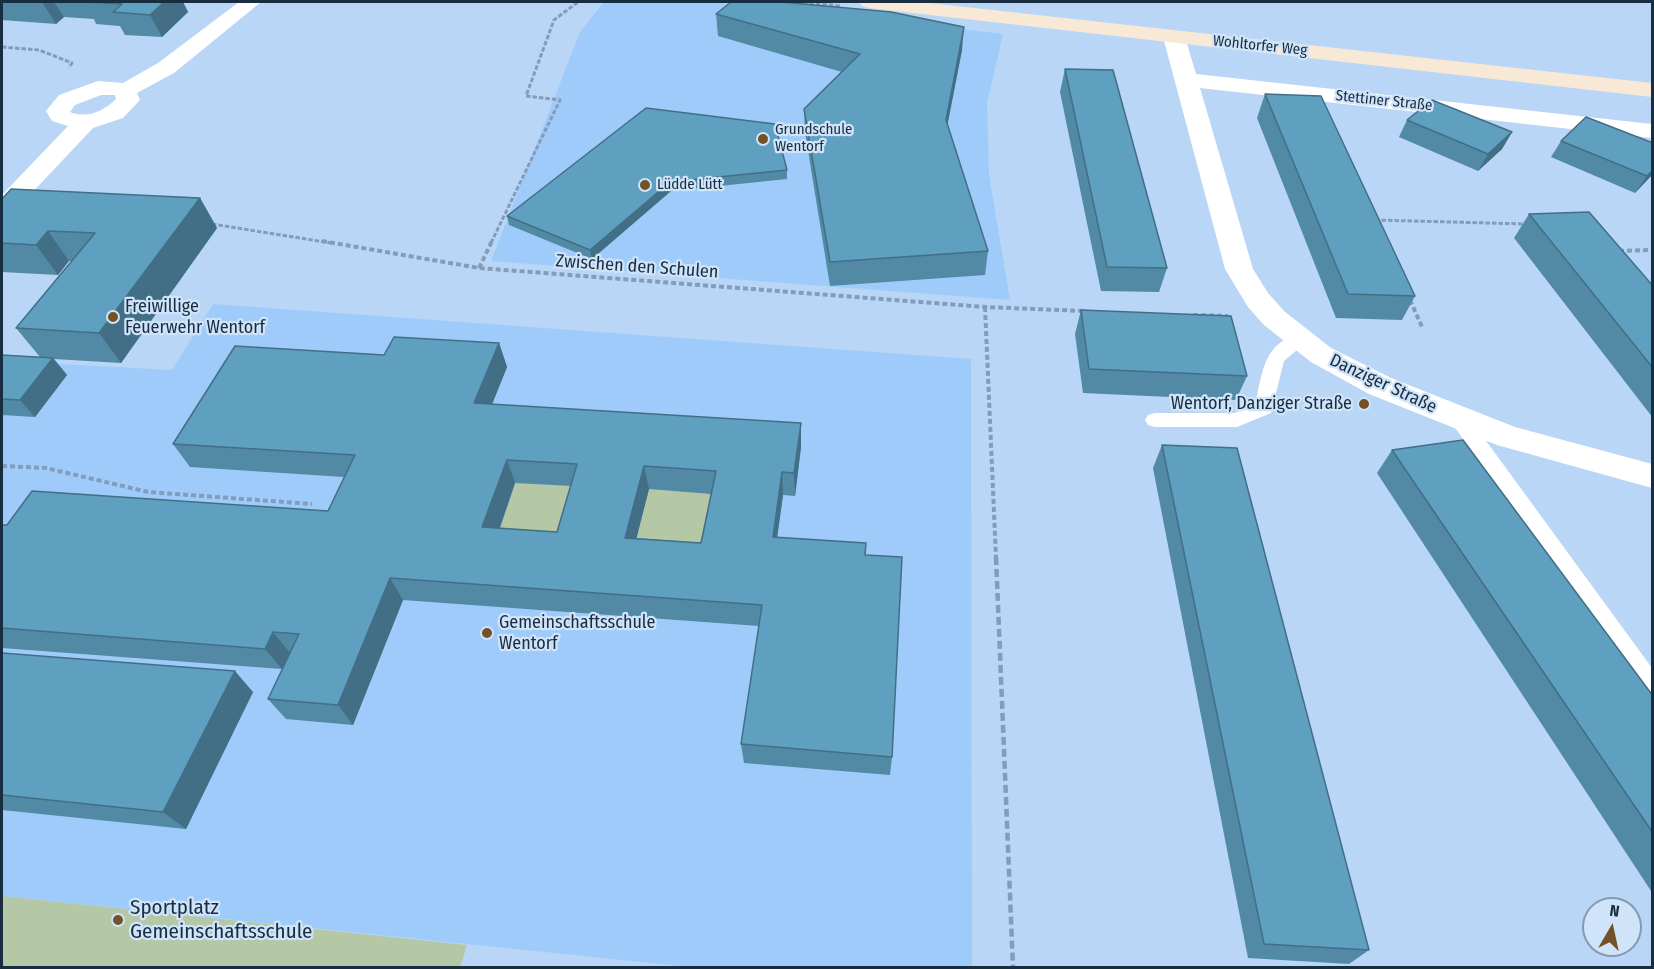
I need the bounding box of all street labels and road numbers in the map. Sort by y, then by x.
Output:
street label: Wohltorfer Weg [1212,32,1308,60]
street label: Stettiner Straße [1335,87,1433,115]
street label: Zwischen den Schulen [555,251,719,283]
street label: Danziger Straße [1326,350,1440,418]

